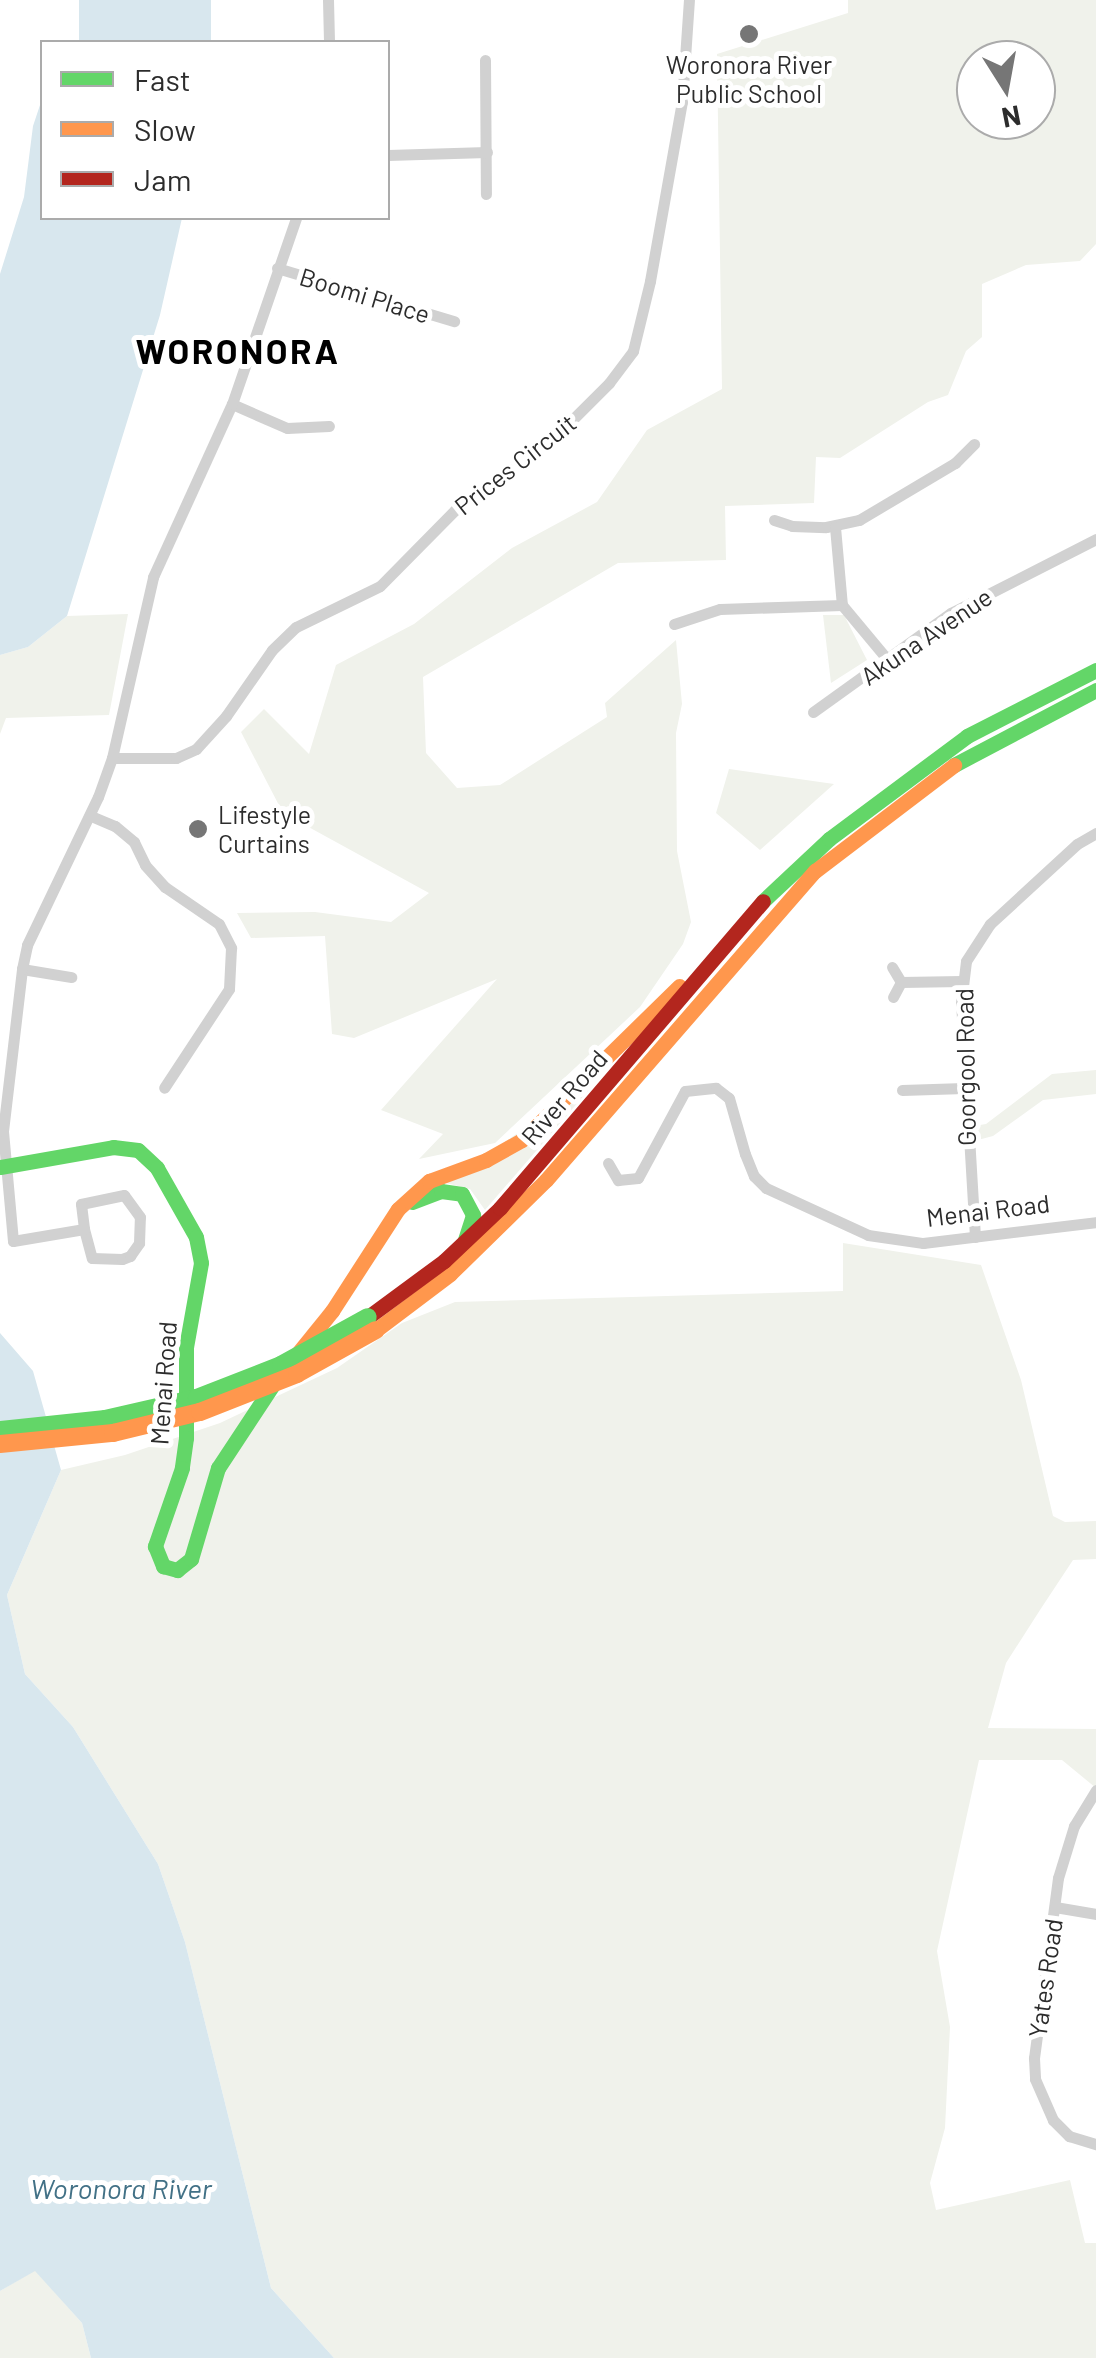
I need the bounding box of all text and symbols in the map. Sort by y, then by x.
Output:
marker: Woronora River Public School [738,23,760,45]
legend [40,40,390,220]
north arrow [956,40,1056,140]
place label: Woronora River Public School [666,50,832,109]
text: Fast [134,61,191,97]
text: N [999,99,1024,136]
text: Slow [134,111,196,147]
text: Jam [134,161,191,197]
street label: Boomi Place [296,261,434,329]
district label: WORONORA [135,329,341,371]
street label: Prices Circuit [448,407,582,521]
street label: Akuna Avenue [855,581,997,691]
place label: Lifestyle Curtains [218,800,311,859]
marker: Lifestyle Curtains [187,818,209,840]
street label: Goorgool Road [949,988,981,1146]
street label: River Road [515,1043,613,1151]
street label: Menai Road [925,1188,1051,1232]
street label: Menai Road [144,1320,182,1446]
street label: Yates Road [1022,1917,1068,2039]
water label: Woronora River [30,2171,212,2205]

